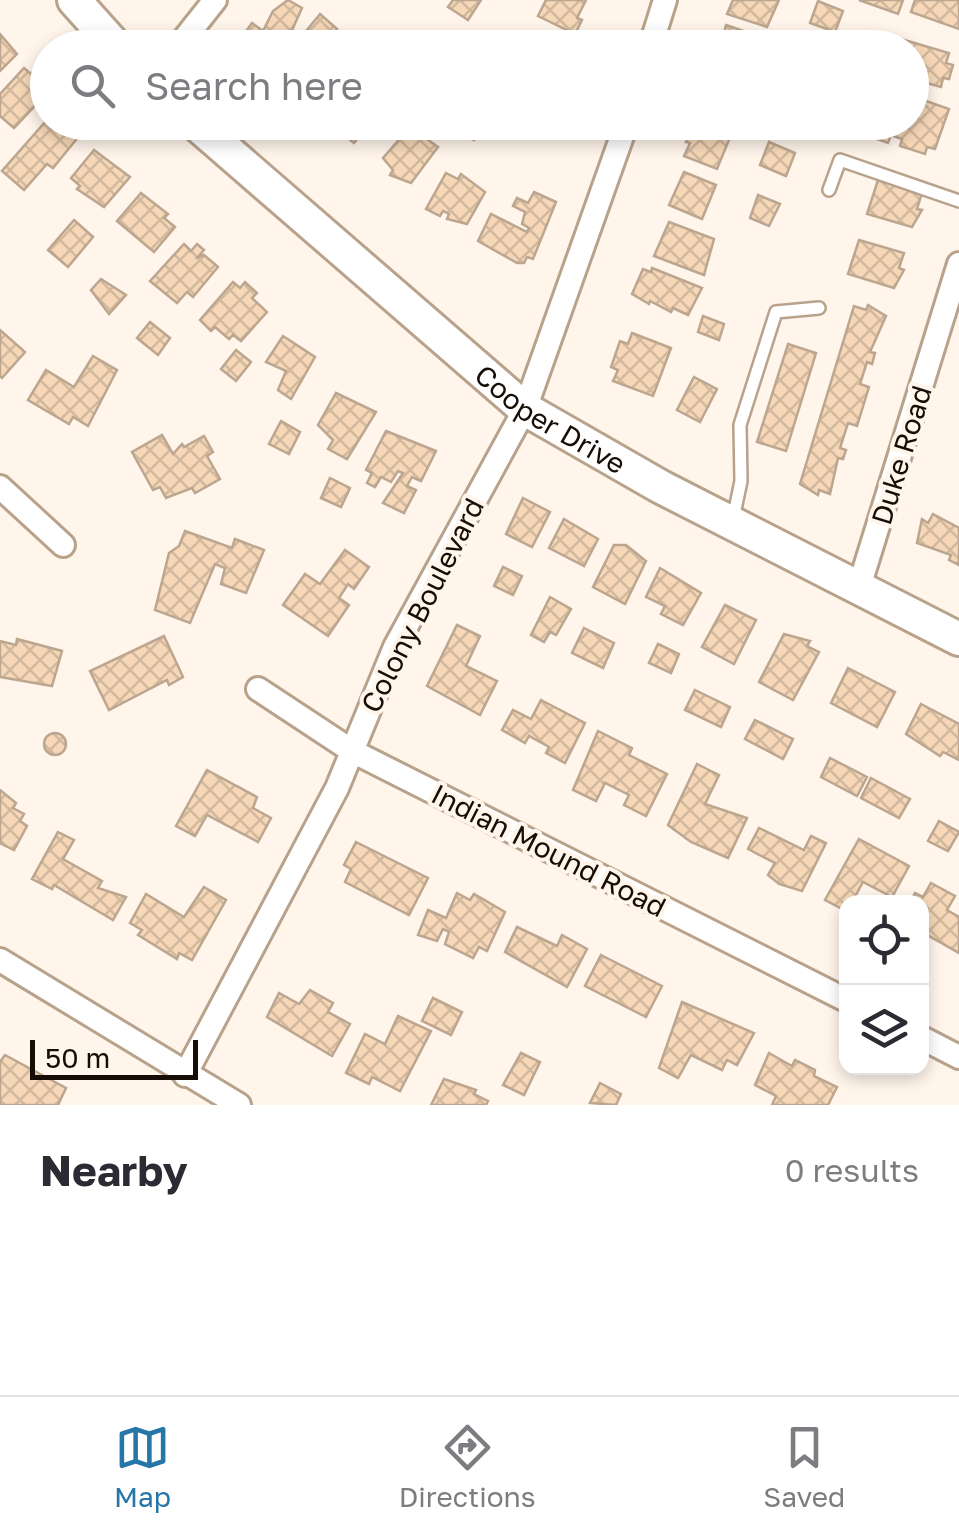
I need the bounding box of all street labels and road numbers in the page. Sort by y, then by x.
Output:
street label: Cooper Drive [469,357,632,480]
street label: Duke Road [864,381,938,529]
street label: Colony Boulevard [354,492,490,718]
street label: Indian Mound Road [426,777,672,923]

